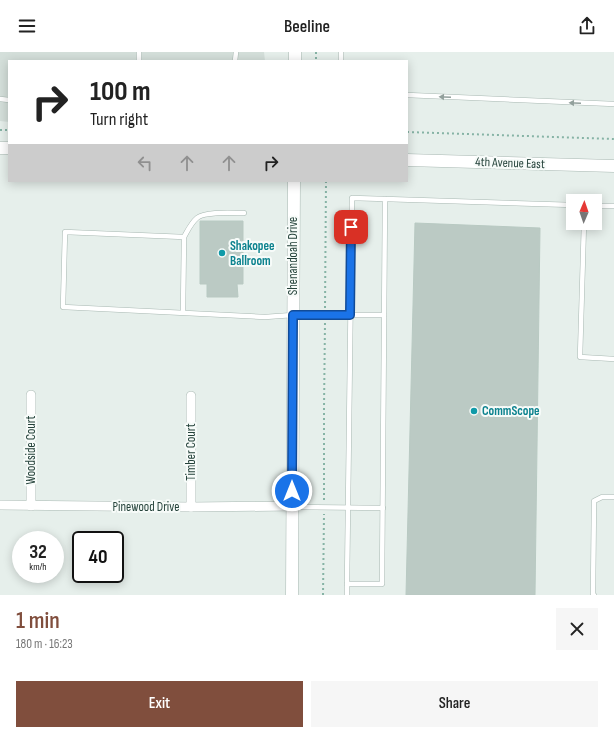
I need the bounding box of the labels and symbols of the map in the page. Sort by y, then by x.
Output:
one-way arrow [438,94,451,100]
one-way arrow [569,99,581,106]
street label: 4th Avenue East [475,154,545,172]
north arrow [566,194,602,230]
pin [334,210,368,244]
street label: Shenandoah Drive [285,217,301,295]
place label: Shakopee Ballroom [230,238,275,269]
marker: Shakopee Ballroom [217,248,227,258]
place label: CommScope [482,403,540,419]
marker: CommScope [469,406,479,416]
street label: Woodside Court [23,415,39,485]
street label: Timber Court [183,423,199,481]
position arrow [271,470,313,512]
street label: Pinewood Drive [113,499,179,515]
speed limit sign: 40 [72,531,124,583]

